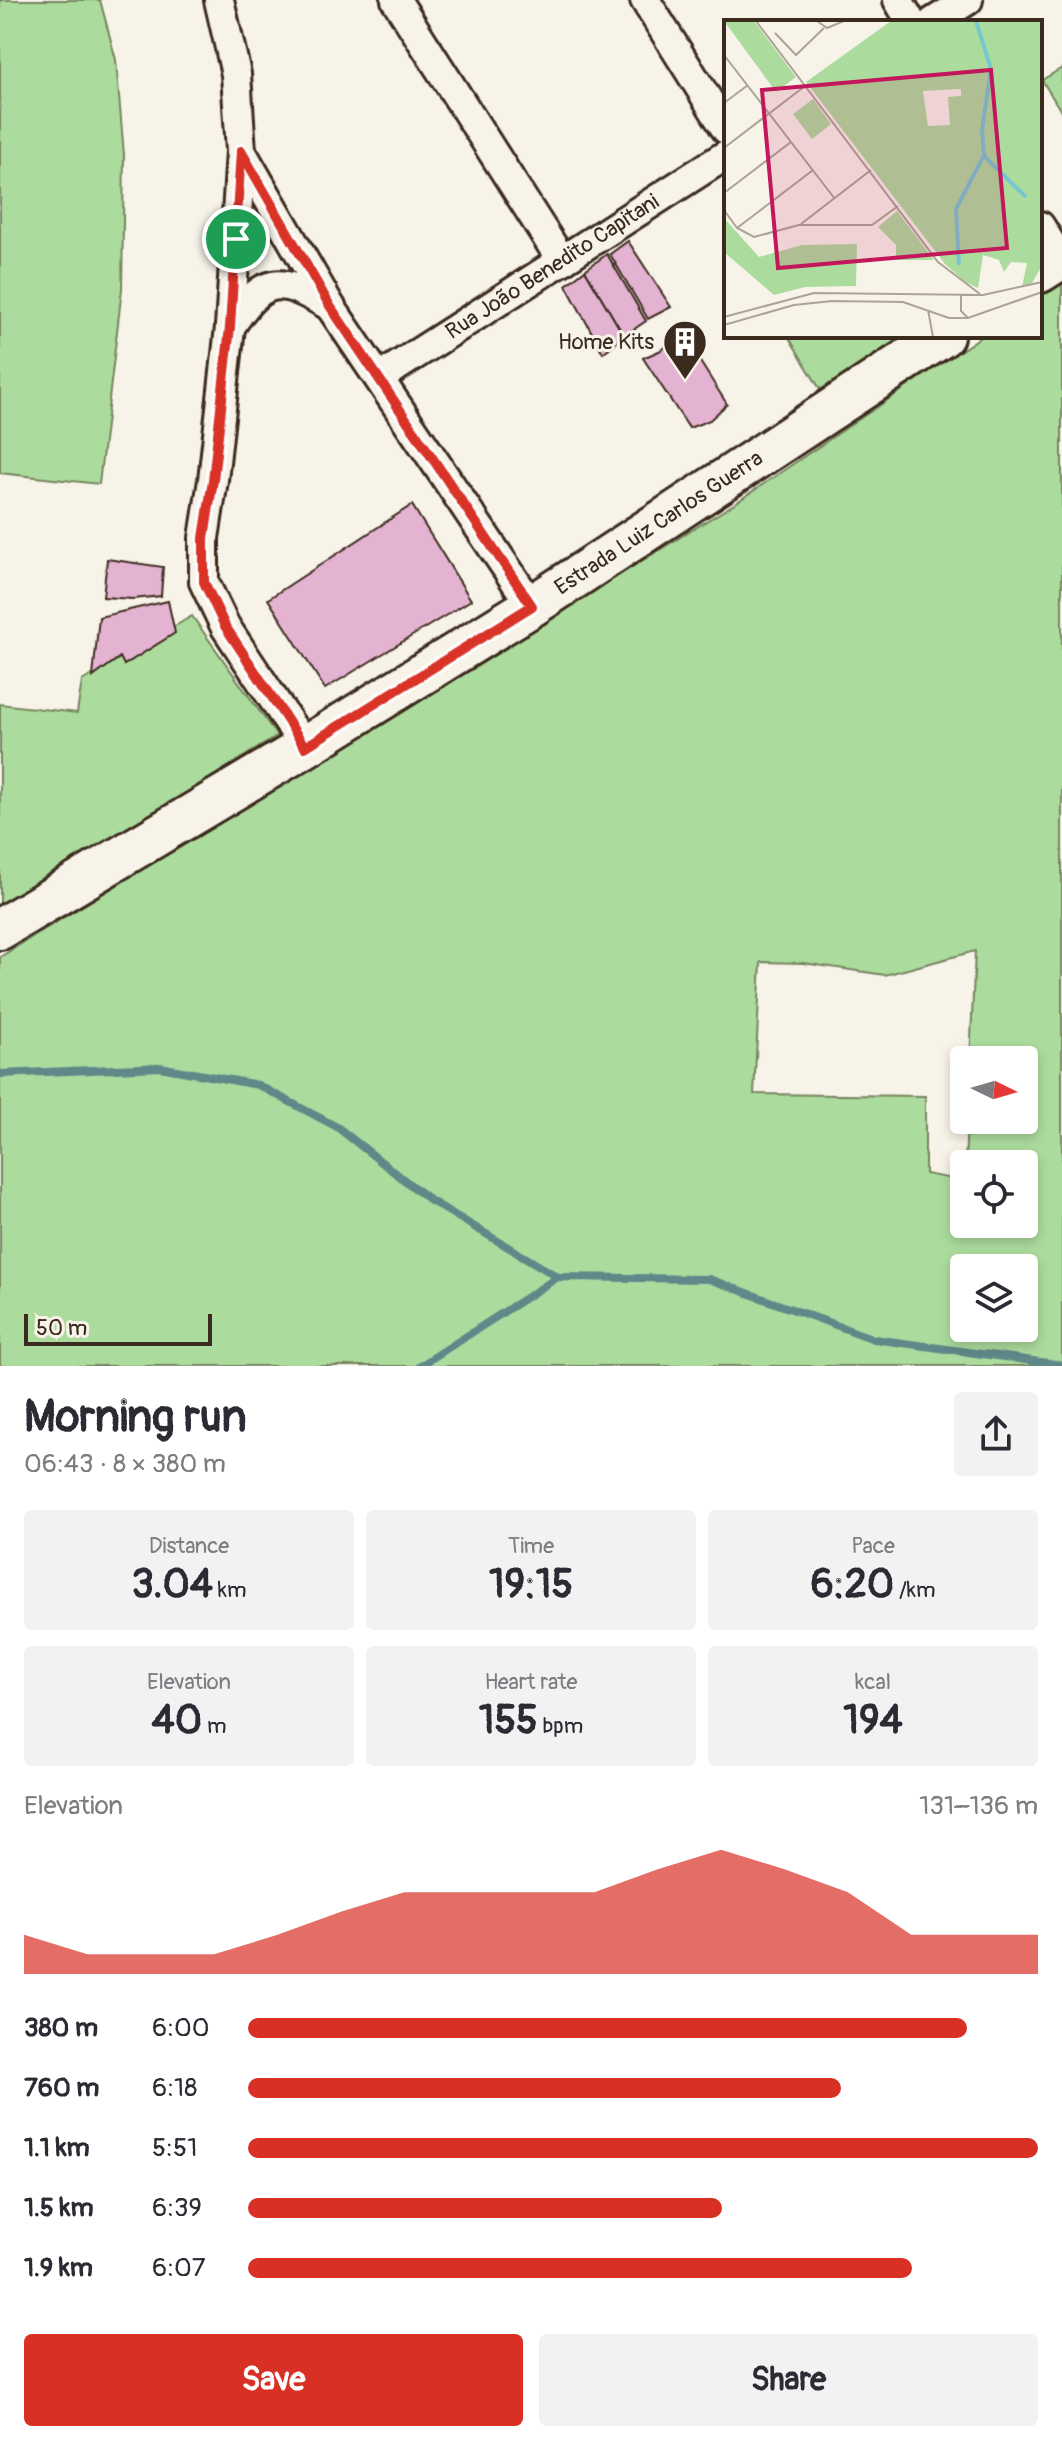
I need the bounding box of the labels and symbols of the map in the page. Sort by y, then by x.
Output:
inset map [724,20,1042,338]
street label: Rua João Benedito Capitani [440,188,664,346]
pin [202,205,270,273]
building icon: Home Kits [661,318,709,381]
place label: Home Kits [558,328,654,356]
street label: Estrada Luiz Carlos Guerra [549,444,768,601]
north arrow [950,1046,1038,1134]
scale bar [24,1310,212,1346]

